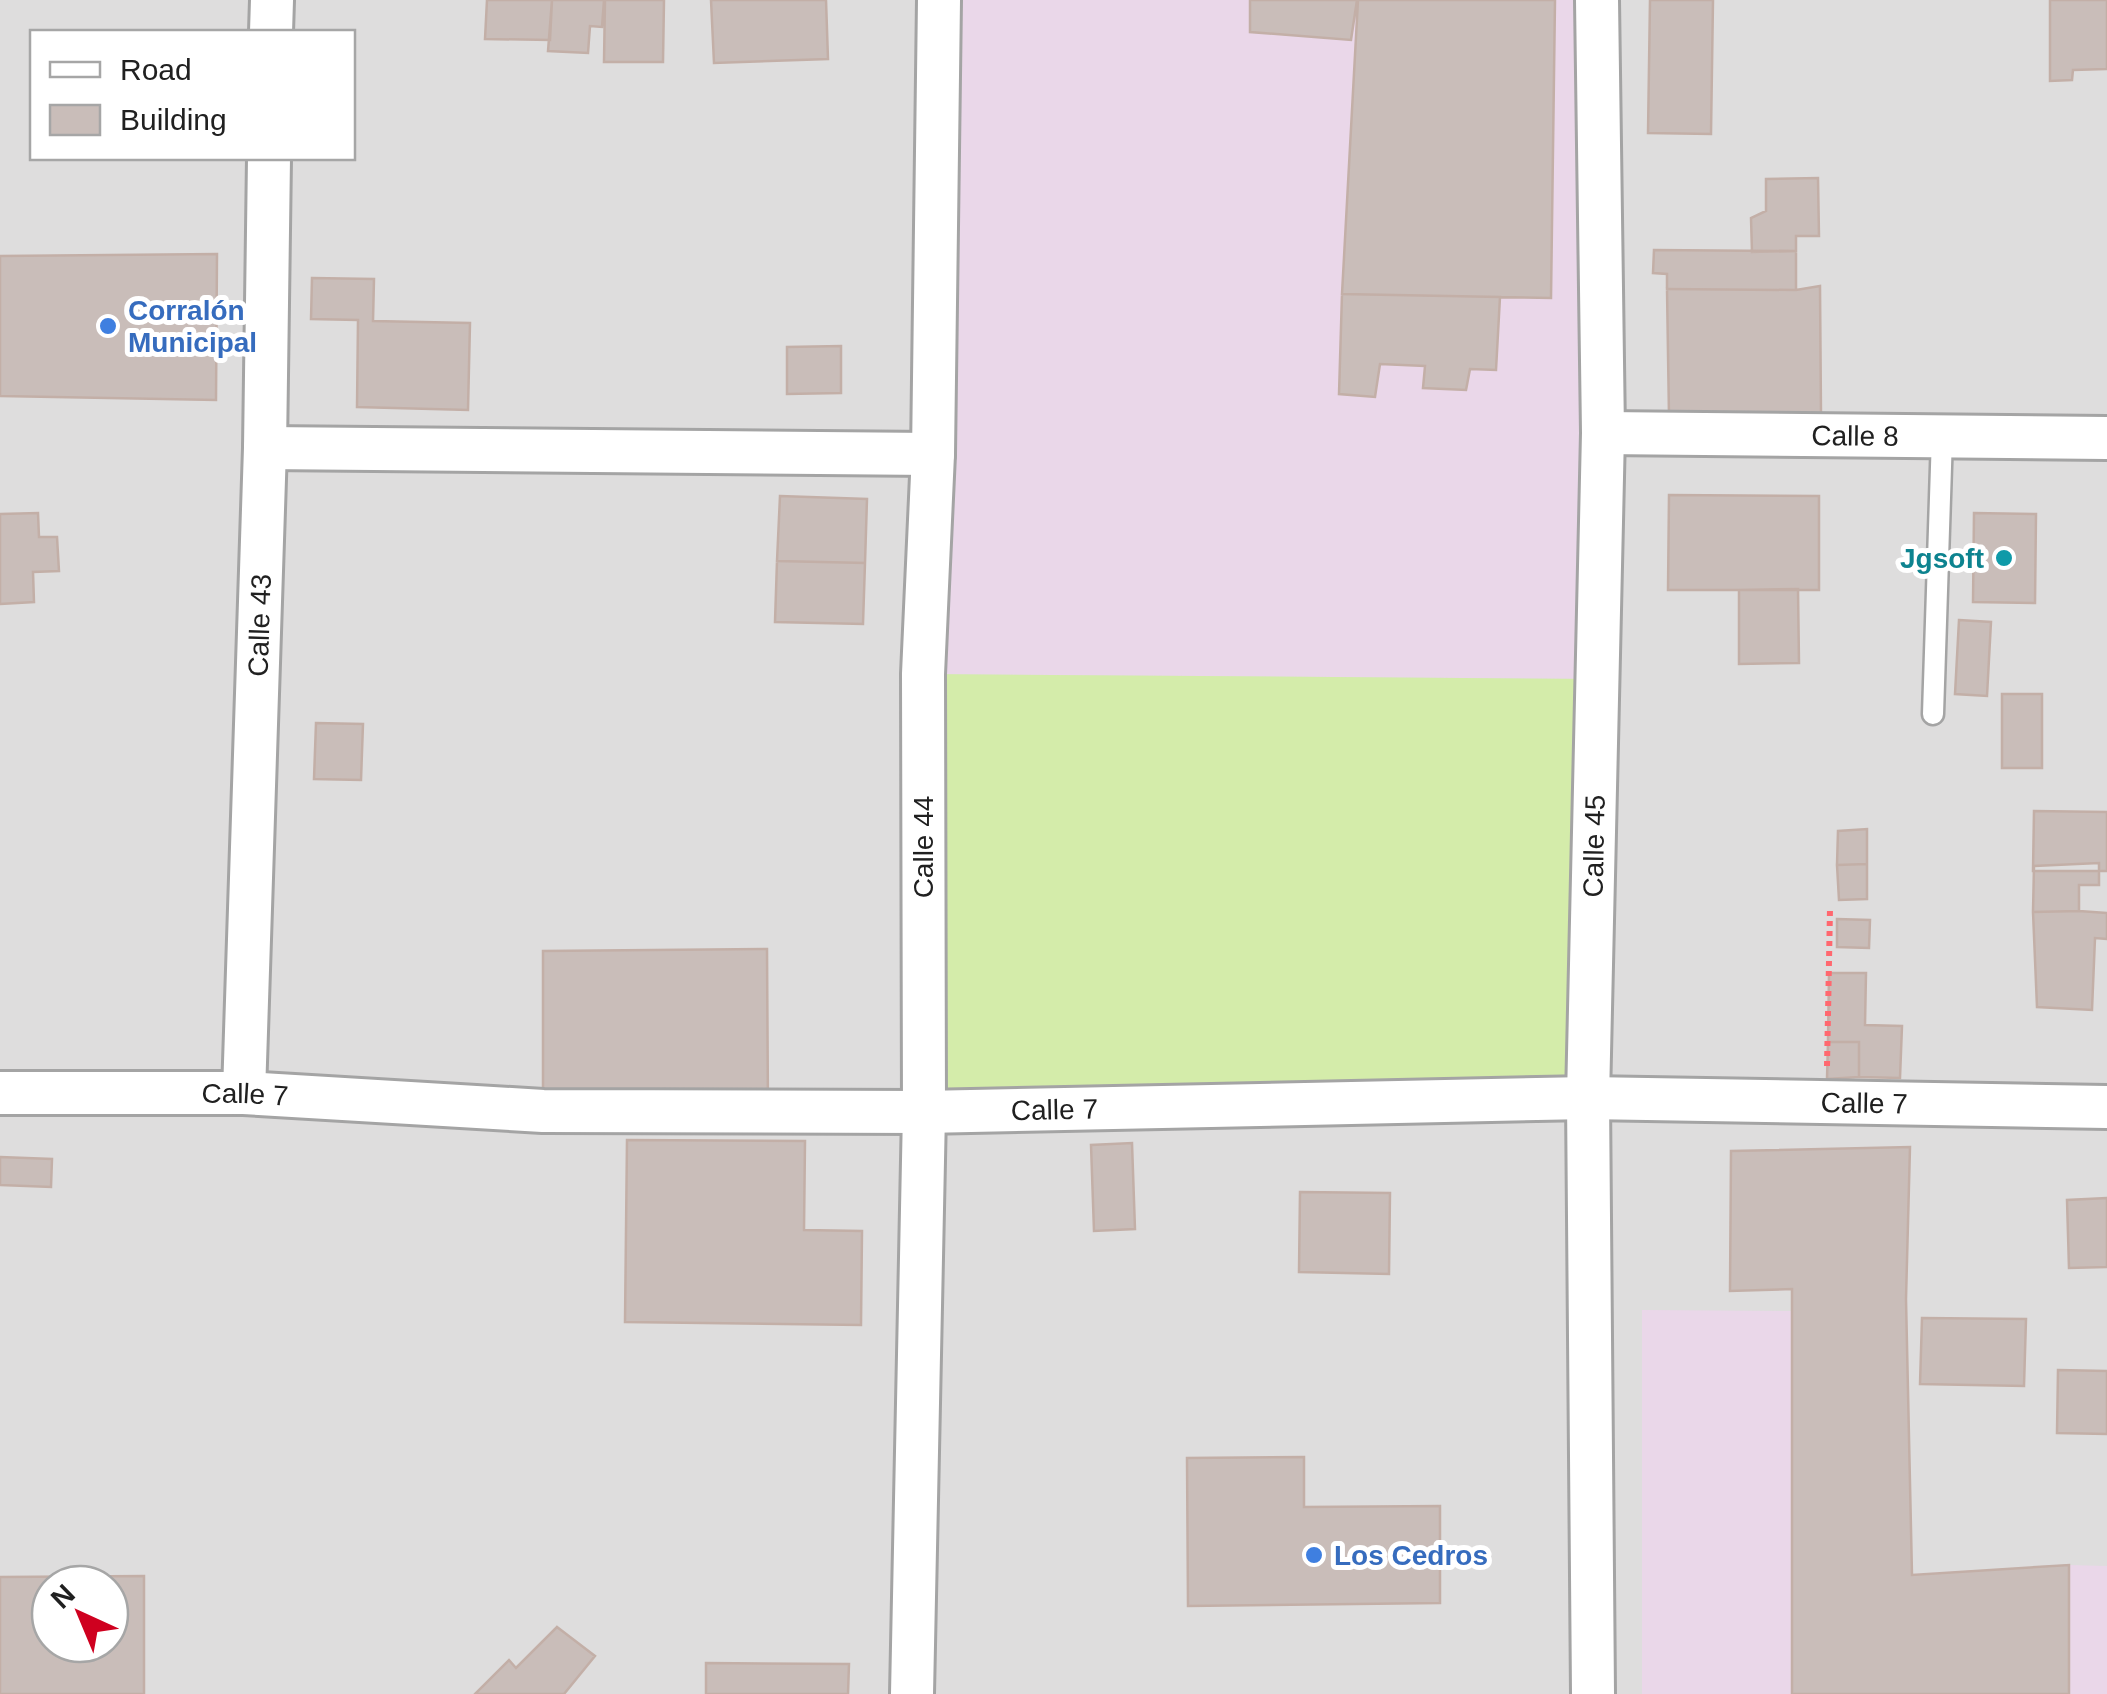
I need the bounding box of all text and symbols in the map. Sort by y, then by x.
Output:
legend [30,30,355,160]
text: Road [120,53,192,86]
text: Building [120,103,227,136]
place label: Corralón Municipal [128,295,257,358]
marker: Corralón Municipal [97,315,119,337]
street label: Calle 8 [1811,420,1899,451]
place label: Jgsoft [1900,543,1984,574]
marker: Jgsoft [1993,547,2015,569]
street label: Calle 43 [242,573,276,677]
street label: Calle 45 [1577,794,1610,898]
street label: Calle 44 [908,796,939,898]
street label: Calle 7 [201,1077,289,1111]
street label: Calle 7 [1820,1087,1908,1119]
street label: Calle 7 [1011,1093,1098,1126]
place label: Los Cedros [1334,1540,1488,1571]
marker: Los Cedros [1303,1544,1325,1566]
north arrow [30,1564,130,1664]
text: N [45,1578,81,1615]

